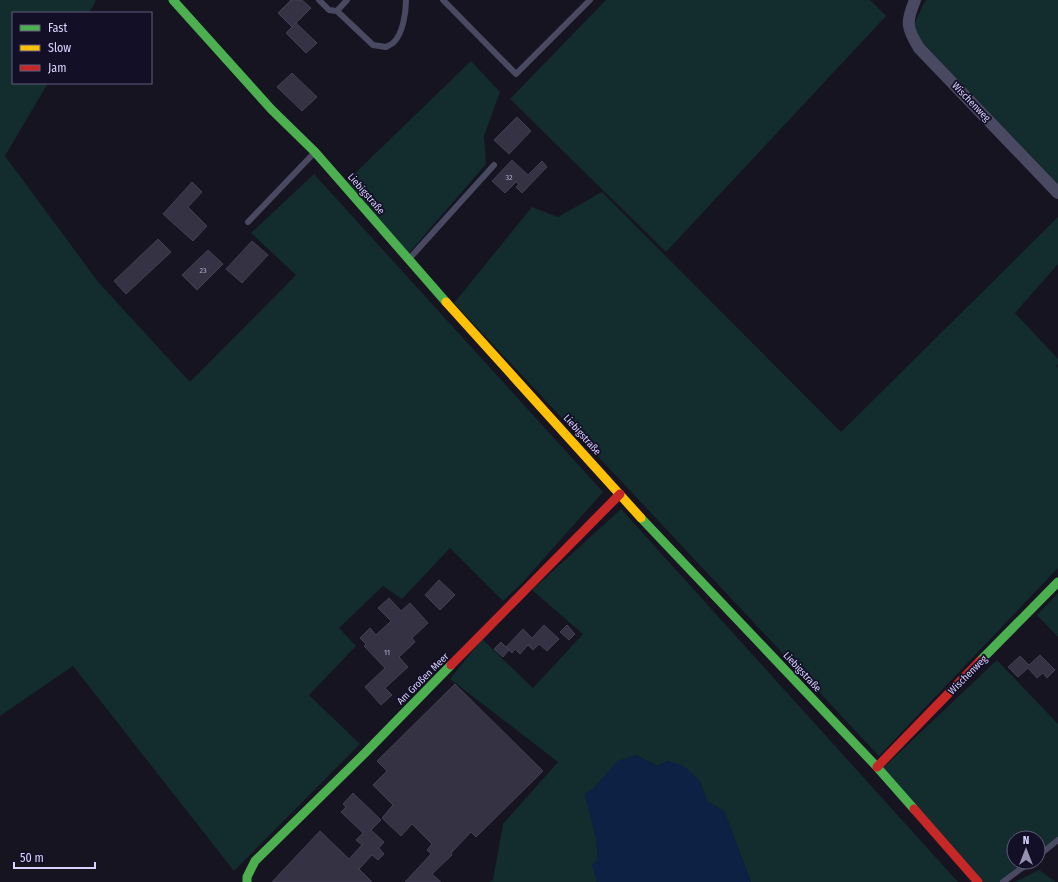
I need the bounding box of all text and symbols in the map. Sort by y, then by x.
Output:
legend [12,12,152,84]
text: Fast [48,21,67,35]
text: Slow [48,41,71,55]
text: Jam [48,61,66,75]
street label: Wischenweg [949,80,993,124]
street label: Liebigstraße [345,171,387,217]
house number: 32 [505,173,513,182]
house number: 23 [199,266,207,275]
street label: Liebigstraße [561,412,603,458]
house number: 11 [384,648,390,657]
street label: Am Großen Meer [395,650,452,707]
street label: Liebigstraße [780,650,824,695]
street label: Wischenweg [946,653,990,697]
north arrow [1006,830,1046,870]
text: N [1023,834,1029,847]
scale bar [14,844,95,870]
text: 50 m [20,851,44,865]

